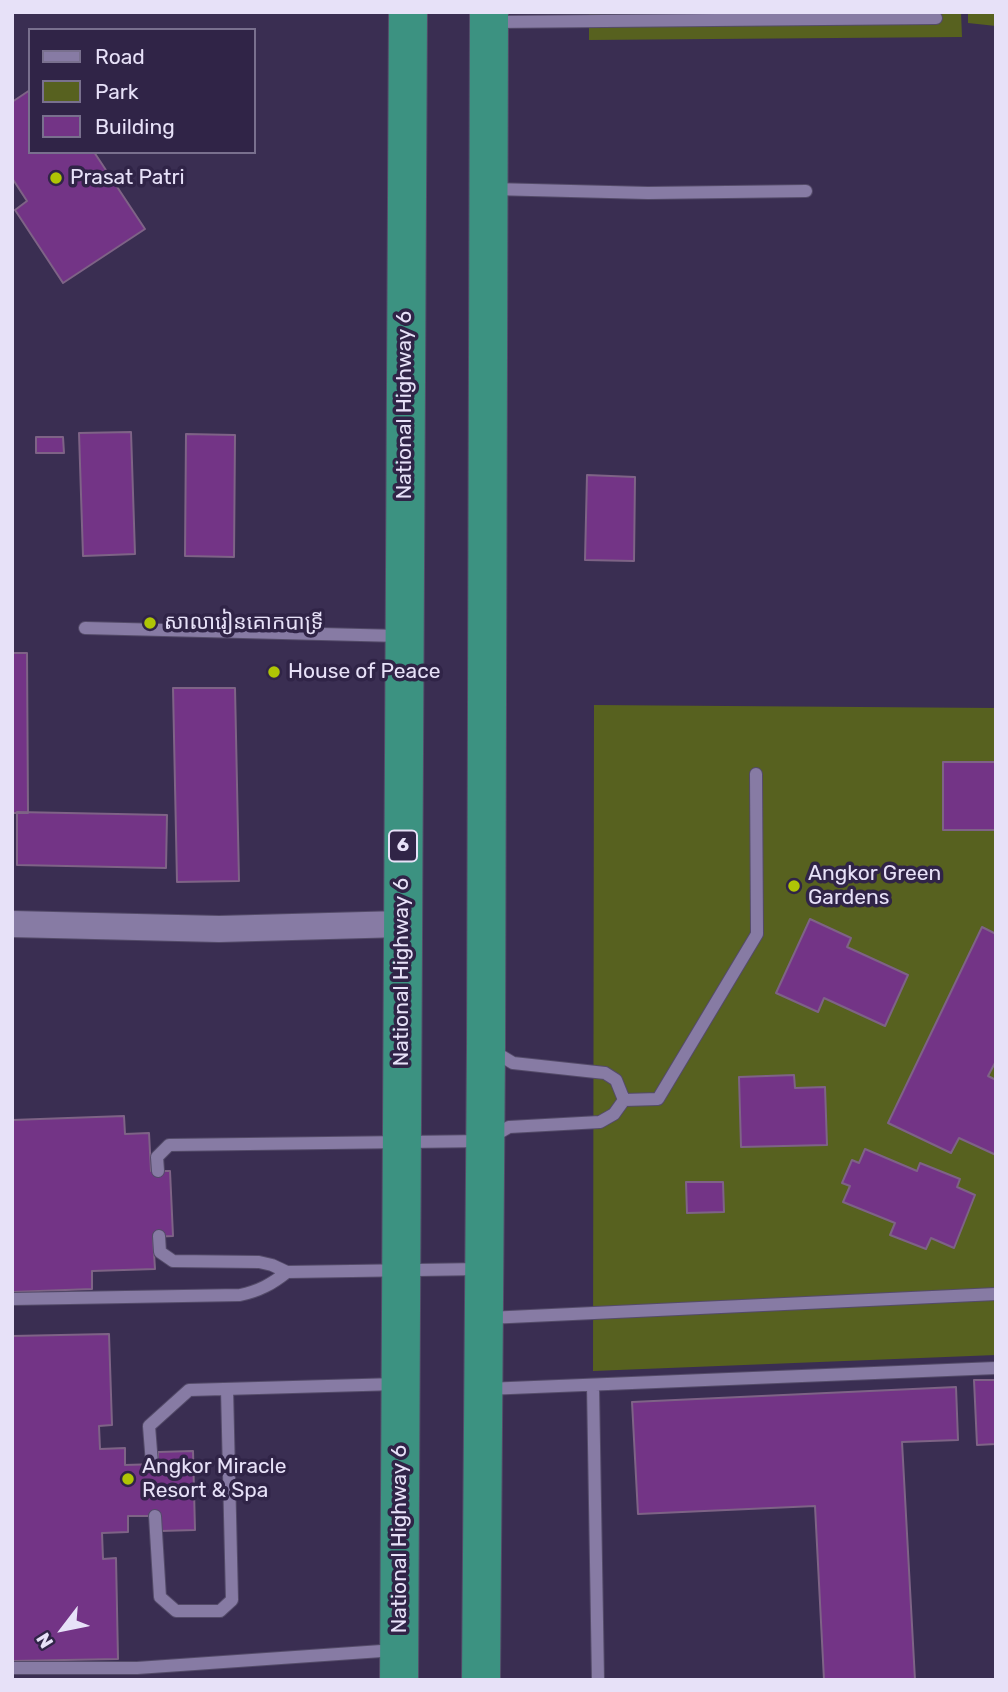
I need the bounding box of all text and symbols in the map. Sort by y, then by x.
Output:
legend [28,28,256,154]
text: Road [95,44,145,69]
text: Park [95,79,139,104]
text: Building [95,114,175,139]
place label: Prasat Patri [70,165,184,191]
marker: Prasat Patri [48,170,64,186]
street label: National Highway 6 [392,311,418,499]
place label: សាលារៀនគោកបាទ្រី [164,610,323,636]
marker: សាលារៀនគោកបាទ្រី [142,615,158,631]
place label: House of Peace [288,659,440,685]
marker: House of Peace [266,664,282,680]
road number: 6 [389,831,417,862]
place label: Angkor Green Gardens [808,861,941,911]
street label: National Highway 6 [389,878,415,1066]
marker: Angkor Green Gardens [786,878,802,894]
street label: National Highway 6 [387,1445,413,1633]
place label: Angkor Miracle Resort & Spa [142,1454,286,1504]
marker: Angkor Miracle Resort & Spa [120,1471,136,1487]
north arrow [28,1594,98,1664]
text: N [31,1629,58,1652]

